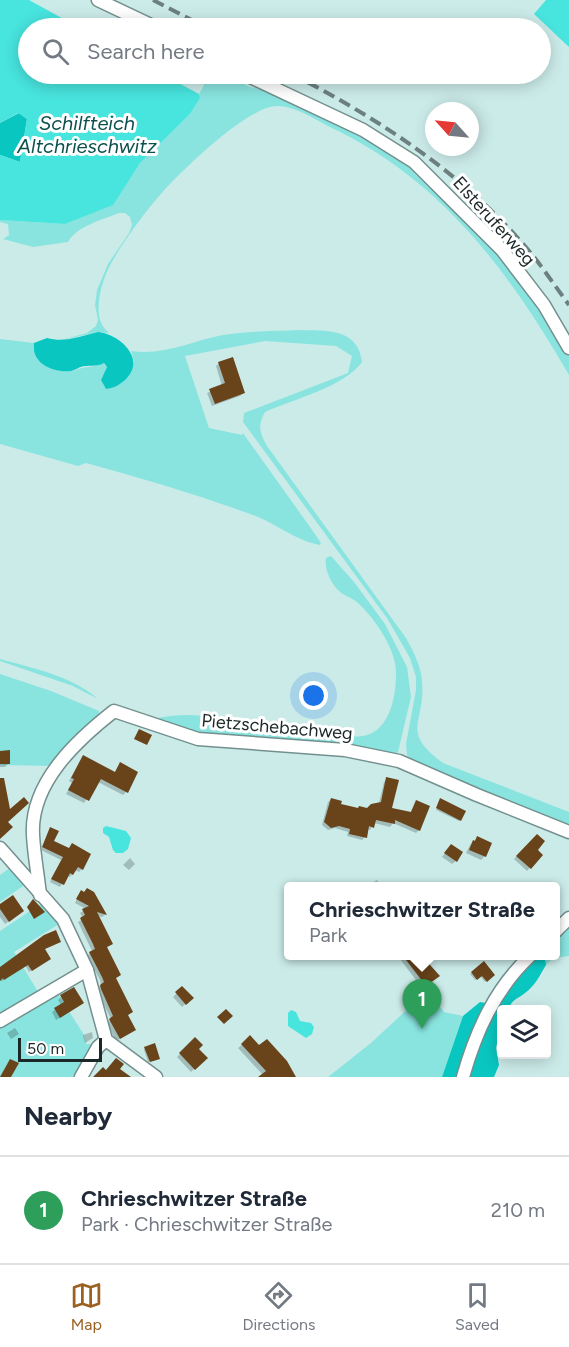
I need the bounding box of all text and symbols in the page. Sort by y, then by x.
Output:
search box [18,18,551,84]
icon: search [39,35,72,68]
text: Search here [87,38,205,65]
north arrow [425,102,479,156]
water label: Schilfteich Altchrieschwitz [16,111,157,158]
street label: Elsteruferweg [448,172,540,270]
your location [299,681,328,710]
street label: Pietzschebachweg [200,709,354,745]
popup [284,882,560,960]
text: Chrieschwitzer Straße [309,896,535,923]
text: Park [309,923,347,947]
pin: 1 [402,980,442,1029]
map controls [497,1005,551,1059]
button: layers [497,1005,551,1059]
scale bar [18,1035,102,1062]
text: 50 m [27,1039,64,1058]
text: Nearby [24,1100,112,1132]
text: Chrieschwitzer Straße [81,1185,307,1212]
text: 1 [39,1198,48,1222]
text: 210 m [491,1198,545,1222]
text: Park · Chrieschwitzer Straße [81,1212,332,1236]
tab: Map [70,1279,103,1334]
tab: Directions [242,1279,315,1334]
tab: Saved [455,1279,499,1334]

